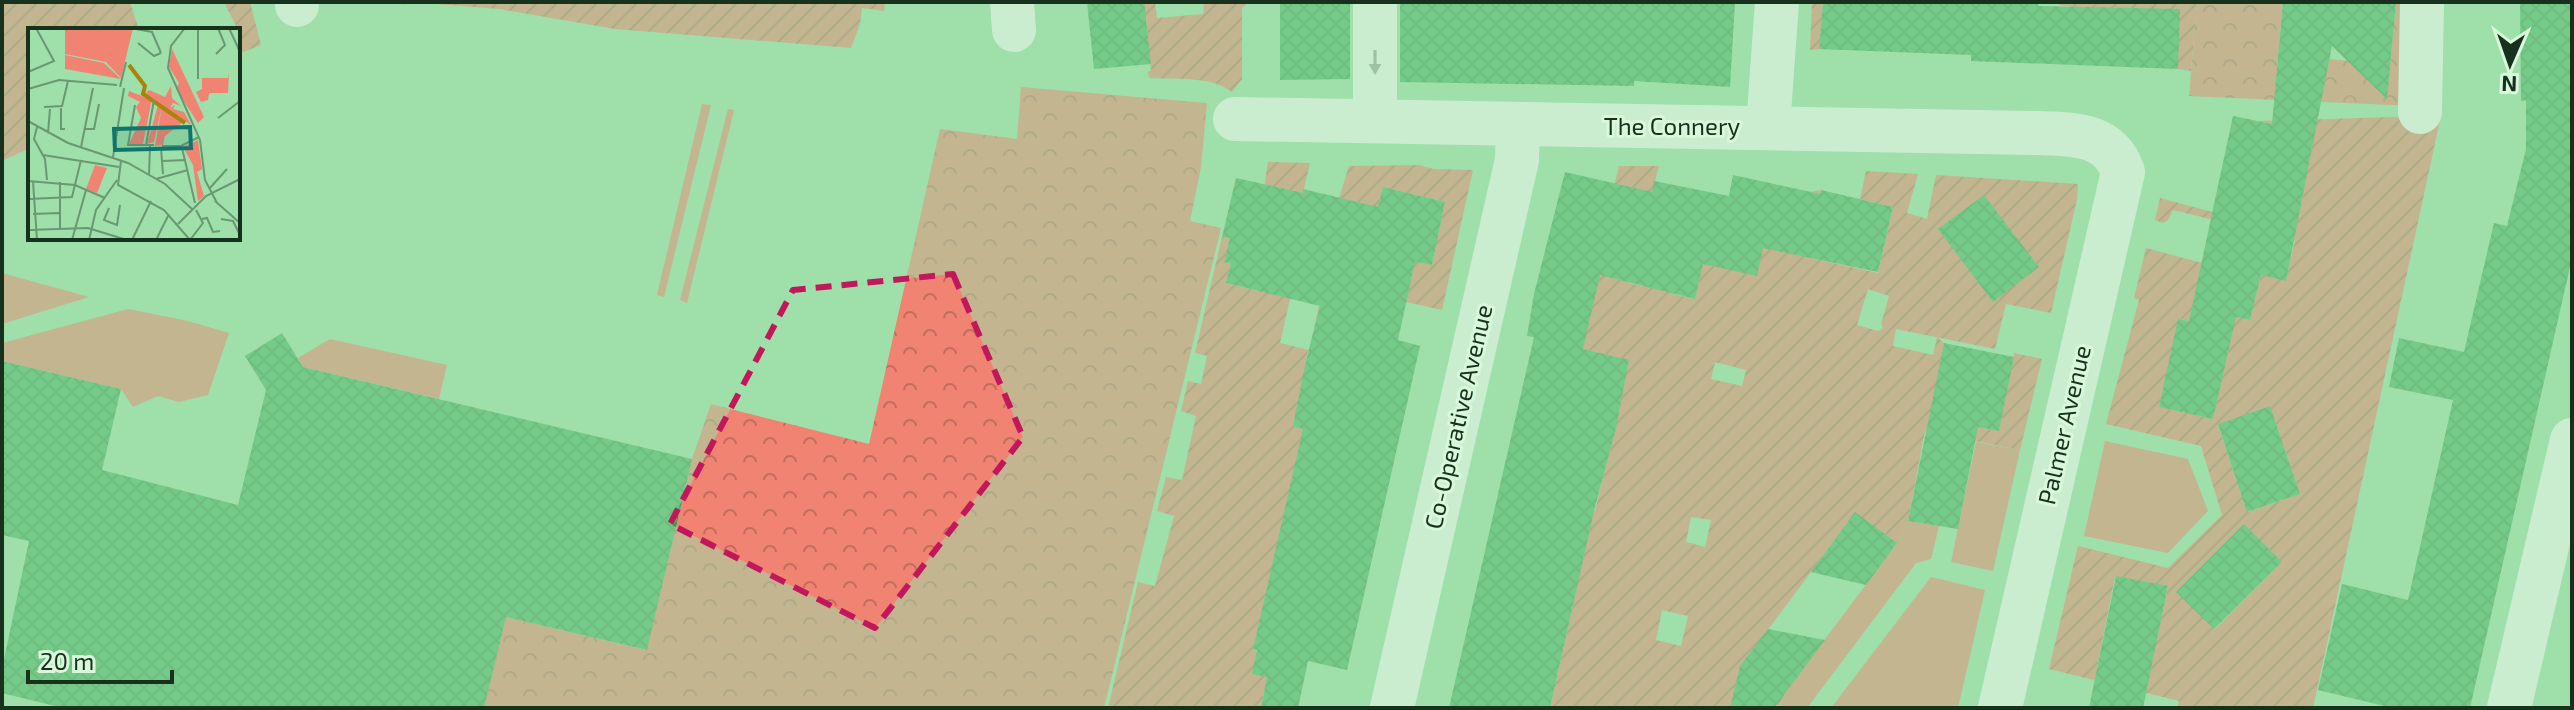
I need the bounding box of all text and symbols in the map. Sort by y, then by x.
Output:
north arrow [2470,24,2550,104]
inset map [28,28,240,240]
one-way arrow [1369,50,1381,75]
text: N [2501,72,2518,98]
street label: The Connery [1604,111,1741,140]
street label: Co-Operative Avenue [1418,302,1497,532]
street label: Palmer Avenue [2031,342,2096,507]
scale bar [28,634,172,684]
text: 20 m [40,646,94,675]

